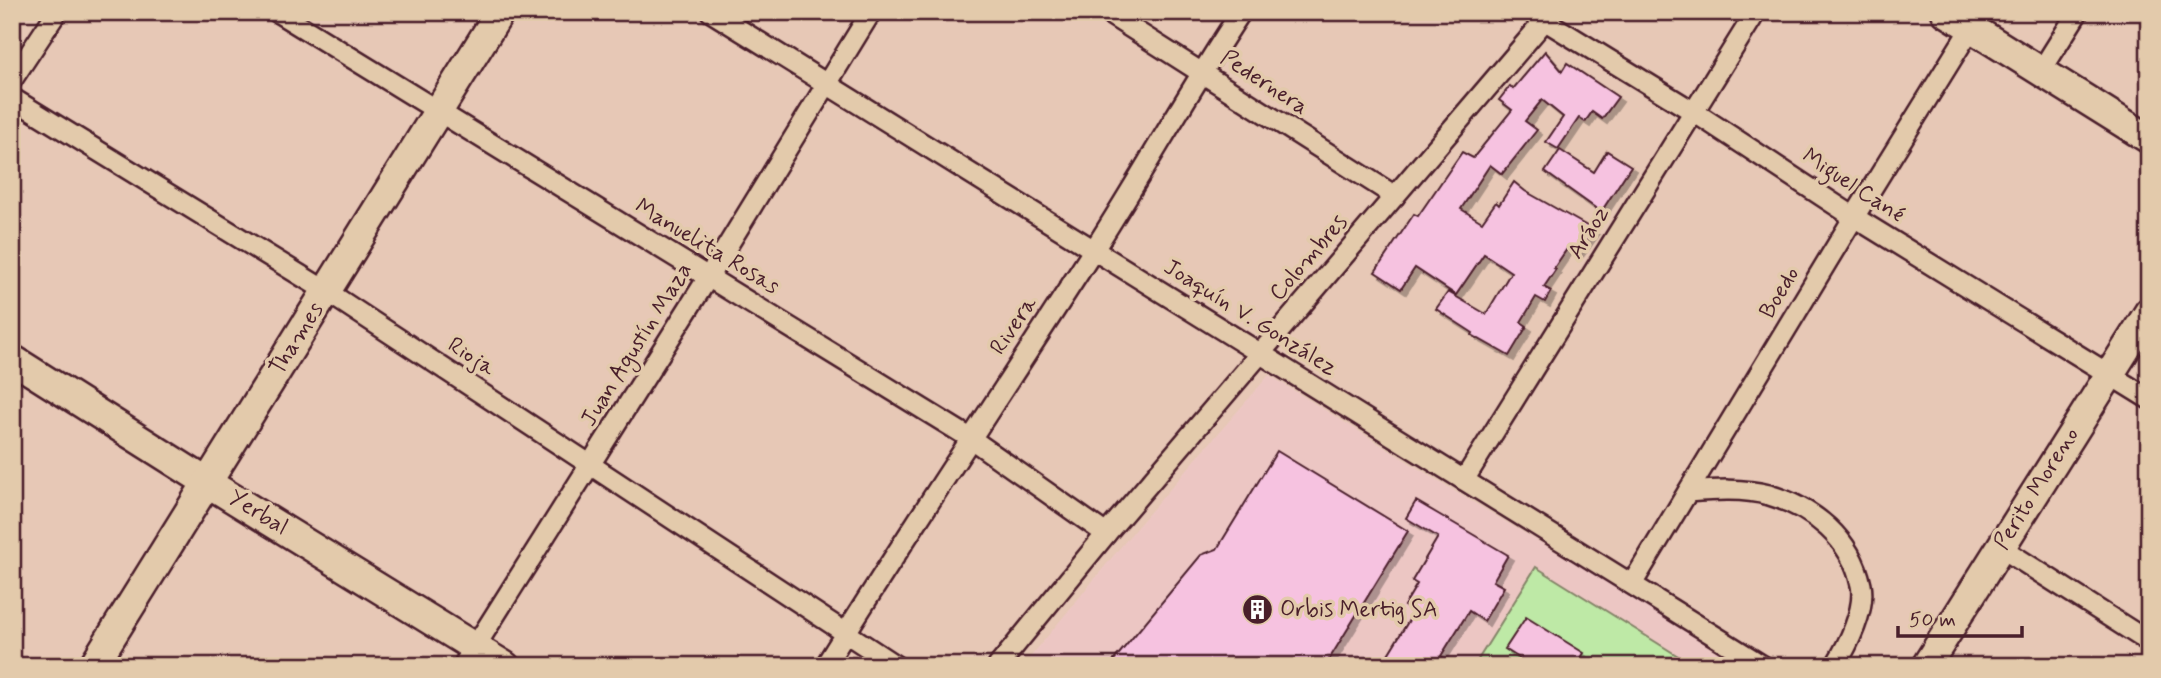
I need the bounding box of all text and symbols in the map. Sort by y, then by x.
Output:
street label: Pedernera [1214,43,1314,123]
street label: Miguel Cané [1795,142,1910,232]
street label: Manuelita Rosas [629,192,785,302]
street label: Aráoz [1561,201,1617,265]
street label: Colombres [1263,208,1355,308]
street label: Joaquín V. González [1158,253,1342,383]
street label: Juan Agustín Maza [574,257,701,434]
street label: Boedo [1753,262,1807,324]
street label: Rivera [984,291,1044,361]
street label: Thames [263,297,331,381]
street label: Rioja [442,331,501,384]
street label: Perito Moreno [1987,422,2087,556]
street label: Yerbal [222,483,294,543]
building icon: Orbis Mertig SA [1240,593,1274,627]
scale bar [1898,594,2023,638]
place label: Orbis Mertig SA [1280,595,1438,625]
text: 50 m [1909,606,1956,634]

